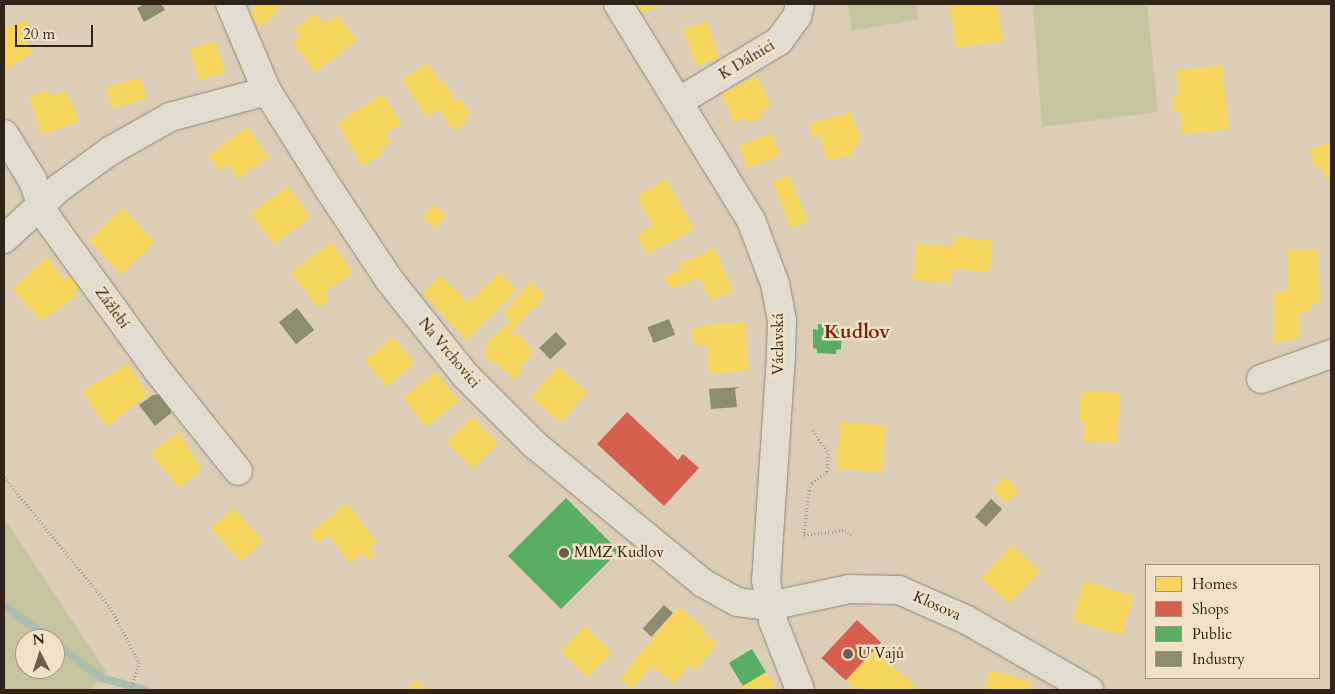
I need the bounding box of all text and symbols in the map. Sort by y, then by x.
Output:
scale bar [18,15,95,47]
text: 20 m [23,24,55,44]
street label: K Dálnici [716,36,778,84]
street label: Zážlebí [91,284,133,332]
street label: Václavská [770,313,788,375]
street label: Na Vrchovici [415,314,483,392]
district label: Kudlov [824,319,890,343]
place label: MMZ Kudlov [574,544,664,562]
marker: MMZ Kudlov [558,547,570,559]
legend [1145,564,1320,679]
text: Homes [1192,574,1237,594]
street label: Klosova [910,588,964,624]
text: Shops [1192,599,1229,619]
text: Public [1192,624,1232,644]
north arrow [15,629,65,679]
text: N [32,630,46,650]
place label: U Vajů [858,645,904,663]
marker: U Vajů [842,648,854,660]
text: Industry [1192,649,1245,669]

